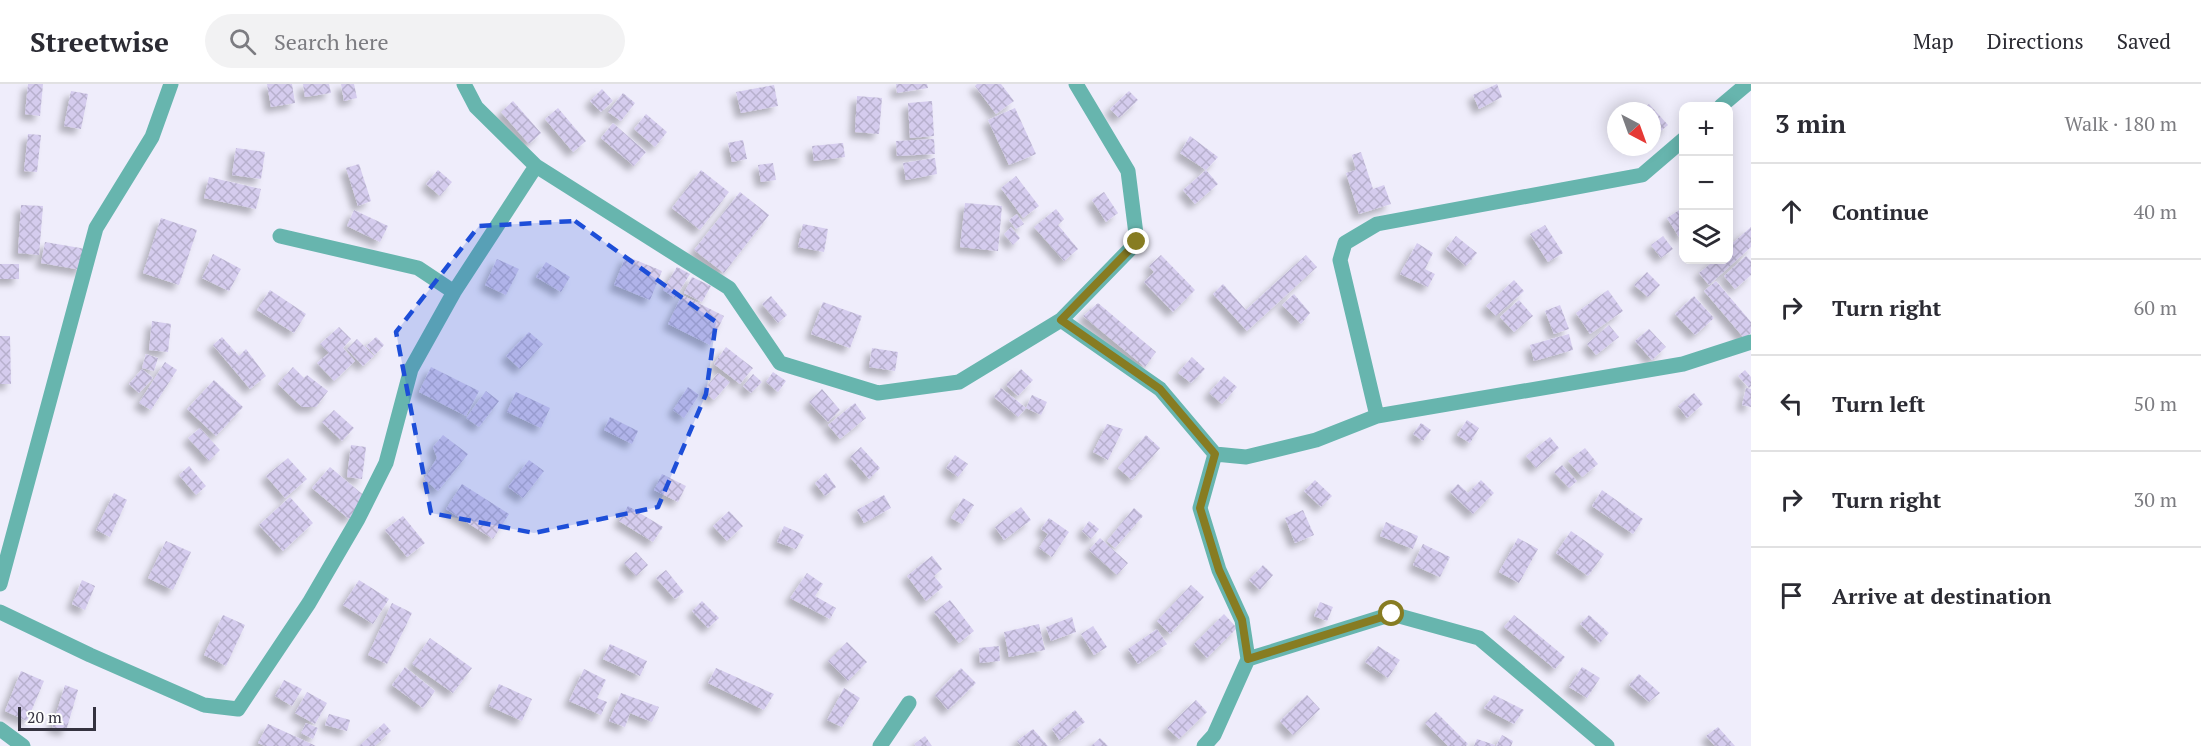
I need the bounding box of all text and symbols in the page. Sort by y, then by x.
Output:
search box [205,14,625,68]
text: Streetwise [30,23,169,60]
icon: search [226,25,259,58]
text: Search here [274,27,389,56]
text: Map [1913,27,1954,55]
text: Directions [1987,27,2084,55]
text: Saved [2117,27,2171,55]
north arrow [1607,102,1661,156]
map controls [1679,102,1733,264]
button: + [1679,102,1733,156]
text: 3 min [1775,106,1846,140]
text: Walk · 180 m [2065,110,2177,137]
button: − [1679,156,1733,210]
icon: ahead [1775,195,1808,228]
text: Continue [1832,197,1929,226]
text: 40 m [2134,198,2177,225]
button: layers [1679,210,1733,264]
route end [1123,228,1149,254]
icon: right [1775,291,1808,324]
text: Turn right [1832,293,1941,322]
text: 60 m [2134,294,2177,321]
icon: left [1775,387,1808,420]
text: Turn left [1832,389,1925,418]
text: 50 m [2134,390,2177,417]
icon: right [1775,483,1808,516]
text: Turn right [1832,485,1941,514]
text: 30 m [2134,486,2177,513]
icon: arrive [1775,579,1808,612]
text: Arrive at destination [1832,581,2051,610]
route start [1378,600,1404,626]
scale bar [18,704,96,732]
text: 20 m [27,706,62,728]

